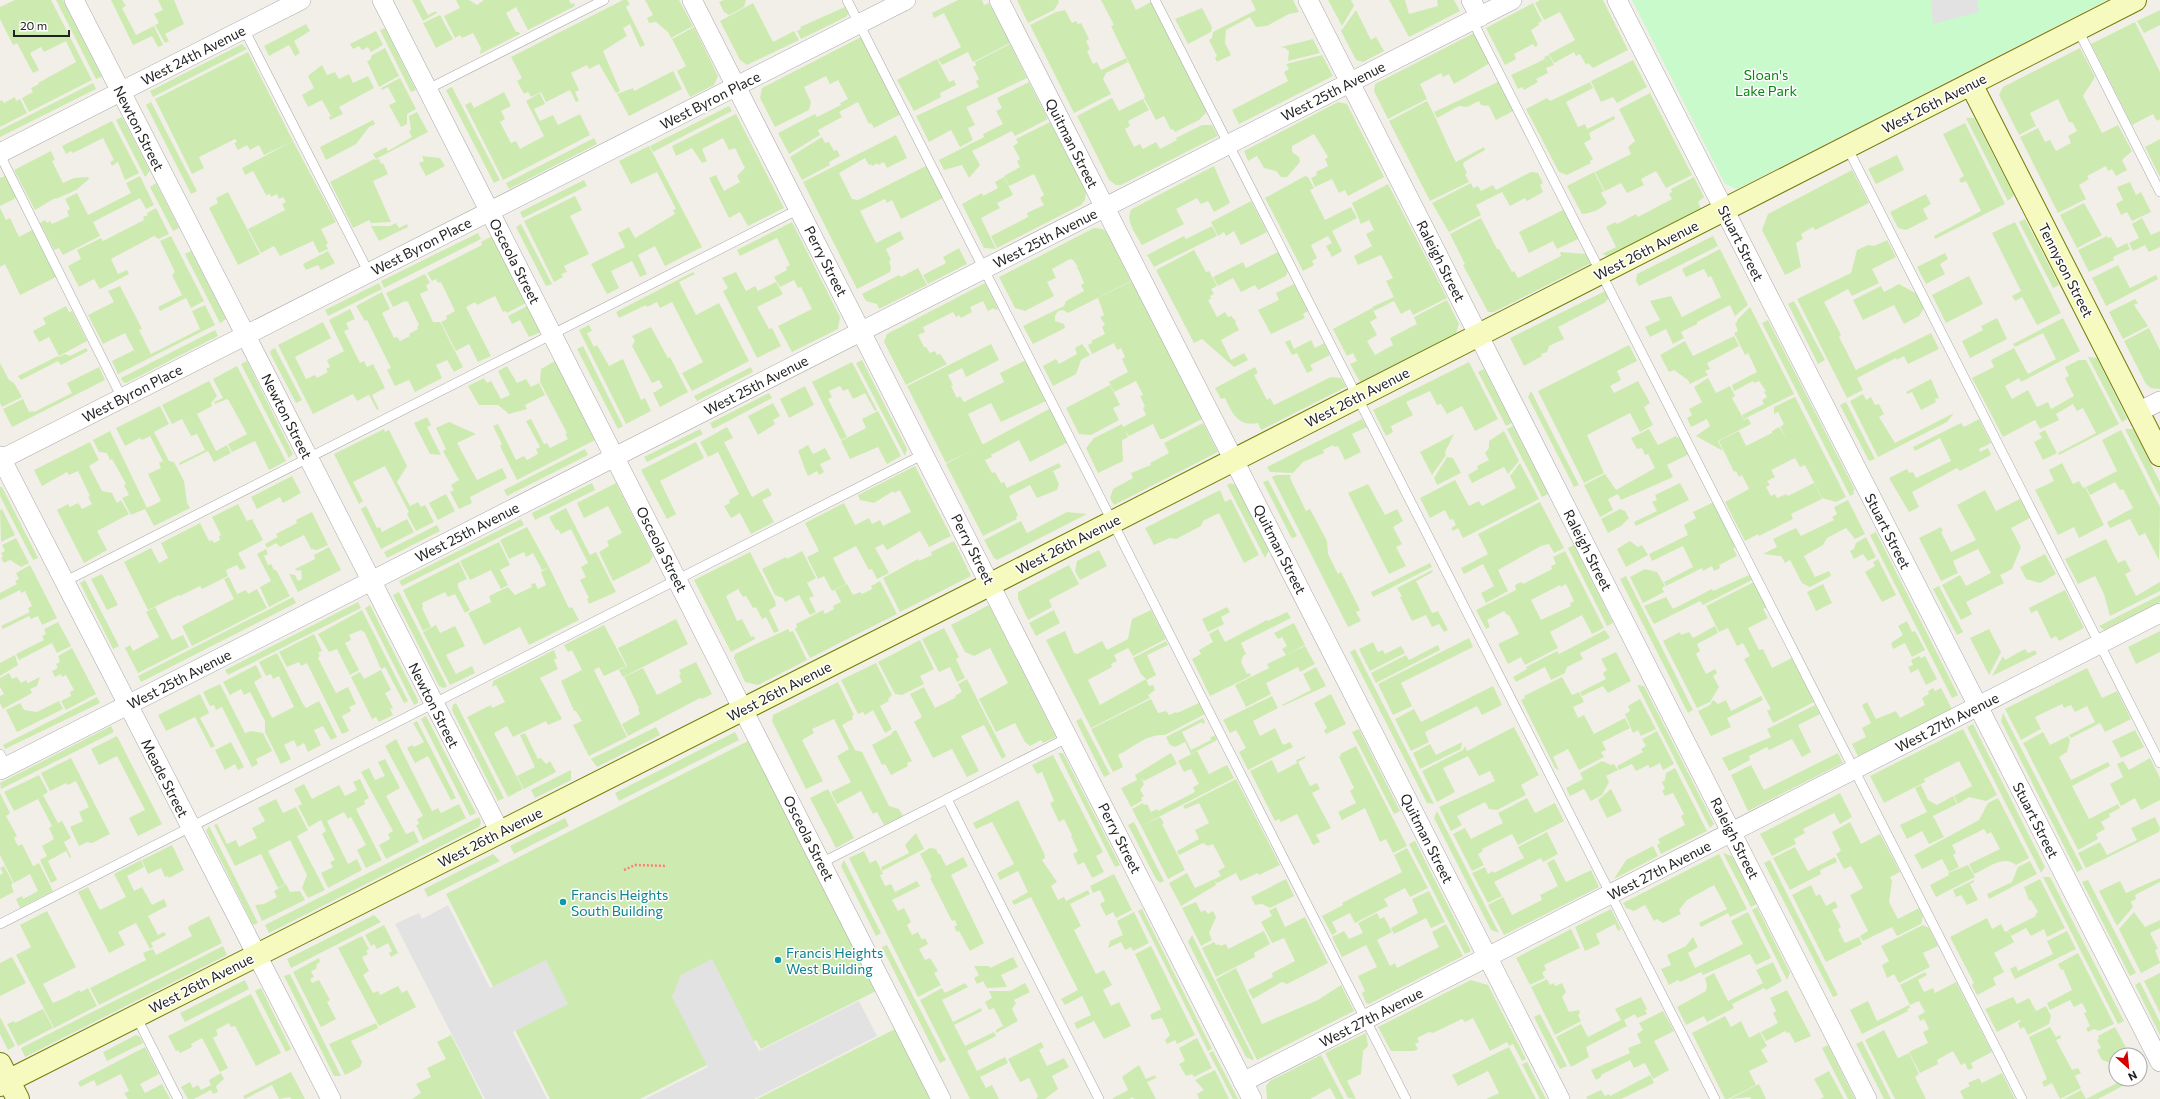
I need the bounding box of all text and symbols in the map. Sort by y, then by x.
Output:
scale bar [14,12,69,38]
text: 20 m [20,18,47,32]
street label: West 24th Avenue [138,21,248,89]
street label: West 25th Avenue [1278,57,1388,125]
park label: Sloan's Lake Park [1735,66,1797,99]
street label: West Byron Place [657,67,763,133]
street label: West 26th Avenue [1879,69,1989,137]
street label: Newton Street [110,83,168,174]
street label: Quitman Street [1042,95,1102,191]
street label: Stuart Street [1715,202,1767,284]
street label: West 25th Avenue [990,204,1100,272]
street label: West Byron Place [368,213,474,279]
street label: Osceola Street [486,215,544,307]
street label: West 26th Avenue [1591,216,1701,284]
street label: Raleigh Street [1413,217,1469,305]
street label: Tennyson Street [2035,220,2097,320]
street label: Perry Street [801,223,851,299]
street label: West 25th Avenue [701,351,811,419]
street label: West Byron Place [79,360,185,426]
street label: West 26th Avenue [1302,363,1412,431]
street label: Newton Street [258,371,316,462]
street label: Stuart Street [1862,490,1914,572]
street label: West 25th Avenue [412,498,522,566]
street label: Quitman Street [1250,501,1310,597]
street label: Osceola Street [633,503,691,595]
street label: Raleigh Street [1560,506,1616,594]
street label: West 26th Avenue [1013,510,1123,578]
street label: Perry Street [948,511,998,587]
street label: West 25th Avenue [124,645,234,713]
street label: West 26th Avenue [724,657,834,725]
street label: Newton Street [405,660,463,751]
street label: West 27th Avenue [1892,689,2002,755]
street label: Meade Street [138,736,192,820]
street label: Stuart Street [2010,779,2062,861]
street label: Quitman Street [1397,790,1457,886]
street label: Osceola Street [780,792,838,884]
street label: Raleigh Street [1707,794,1763,882]
street label: Perry Street [1095,800,1145,876]
street label: West 26th Avenue [435,803,545,871]
street label: West 27th Avenue [1604,837,1714,903]
place label: Francis Heights South Building [571,886,668,919]
marker: Francis Heights South Building [558,897,568,907]
place label: Francis Heights West Building [786,944,883,977]
street label: West 26th Avenue [146,949,256,1017]
marker: Francis Heights West Building [773,955,783,965]
street label: West 27th Avenue [1316,984,1426,1050]
north arrow [2108,1047,2148,1087]
text: N [2126,1069,2139,1084]

